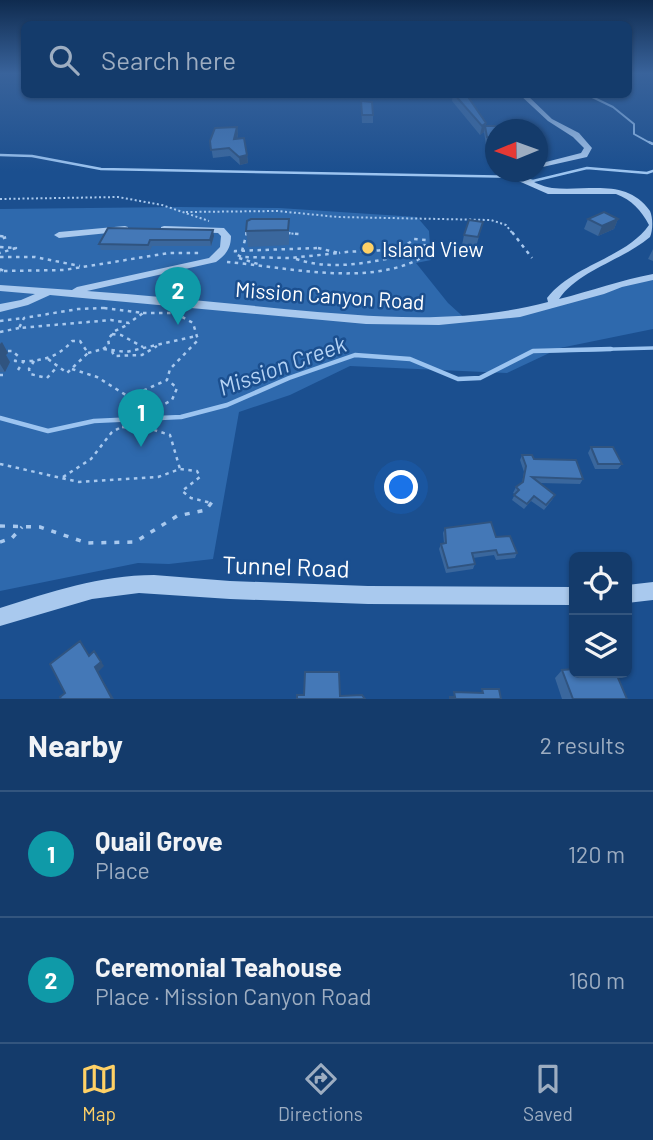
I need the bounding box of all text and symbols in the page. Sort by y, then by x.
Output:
search box [21,21,632,98]
icon: search [45,41,83,79]
text: Search here [101,44,236,75]
north arrow [485,119,548,182]
place label: Island View [382,236,484,261]
marker: Island View [360,240,376,256]
pin: 2 [155,267,201,325]
street label: Mission Canyon Road [234,276,426,314]
water label: Mission Creek [214,329,350,401]
pin: 1 [118,389,164,447]
your location [384,470,418,504]
street label: Tunnel Road [222,549,350,583]
map controls [569,552,632,678]
button: locate [569,552,632,615]
button: layers [569,615,632,678]
text: Nearby [28,727,123,763]
text: 2 results [540,731,625,759]
text: Quail Grove [95,825,223,856]
text: 1 [47,840,55,868]
text: 120 m [568,840,625,868]
text: Place [95,856,150,884]
text: Ceremonial Teahouse [95,951,342,982]
text: 2 [45,966,57,994]
text: 160 m [568,966,625,994]
text: Place · Mission Canyon Road [95,982,372,1010]
tab: Map [80,1060,118,1125]
tab: Directions [278,1060,363,1125]
tab: Saved [523,1060,573,1125]

